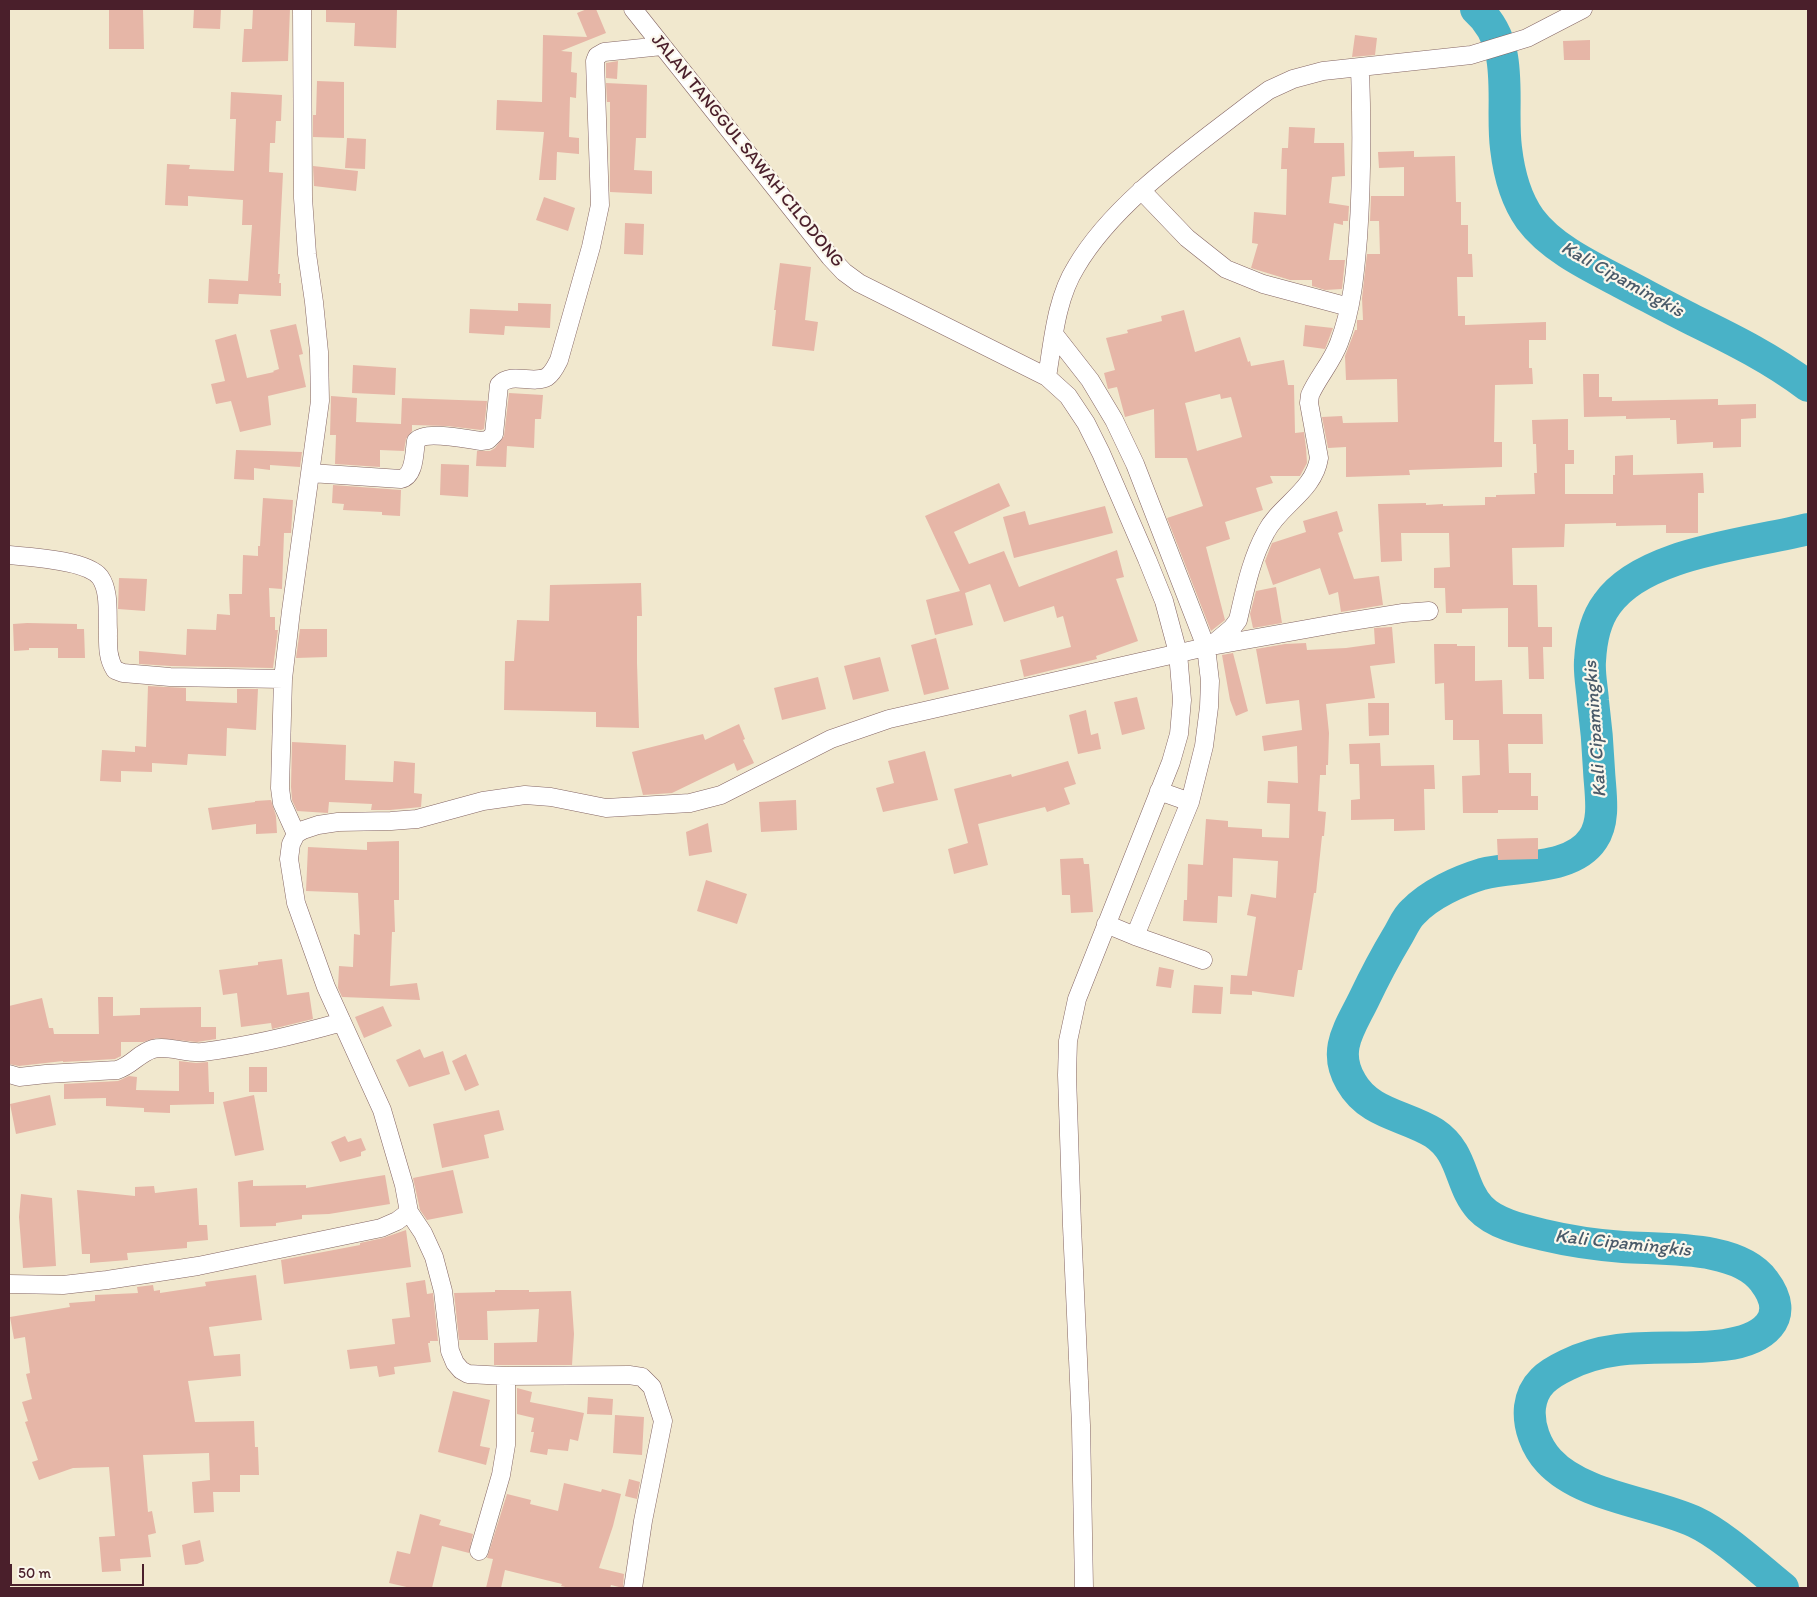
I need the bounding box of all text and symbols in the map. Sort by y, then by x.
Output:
street label: JALAN TANGGUL SAWAH CILODONG [646,30,848,272]
water label: Kali Cipamingkis [1557,237,1687,323]
water label: Kali Cipamingkis [1580,660,1612,798]
water label: Kali Cipamingkis [1554,1226,1692,1262]
scale bar [12,1554,146,1586]
text: 50 m [18,1564,51,1582]

